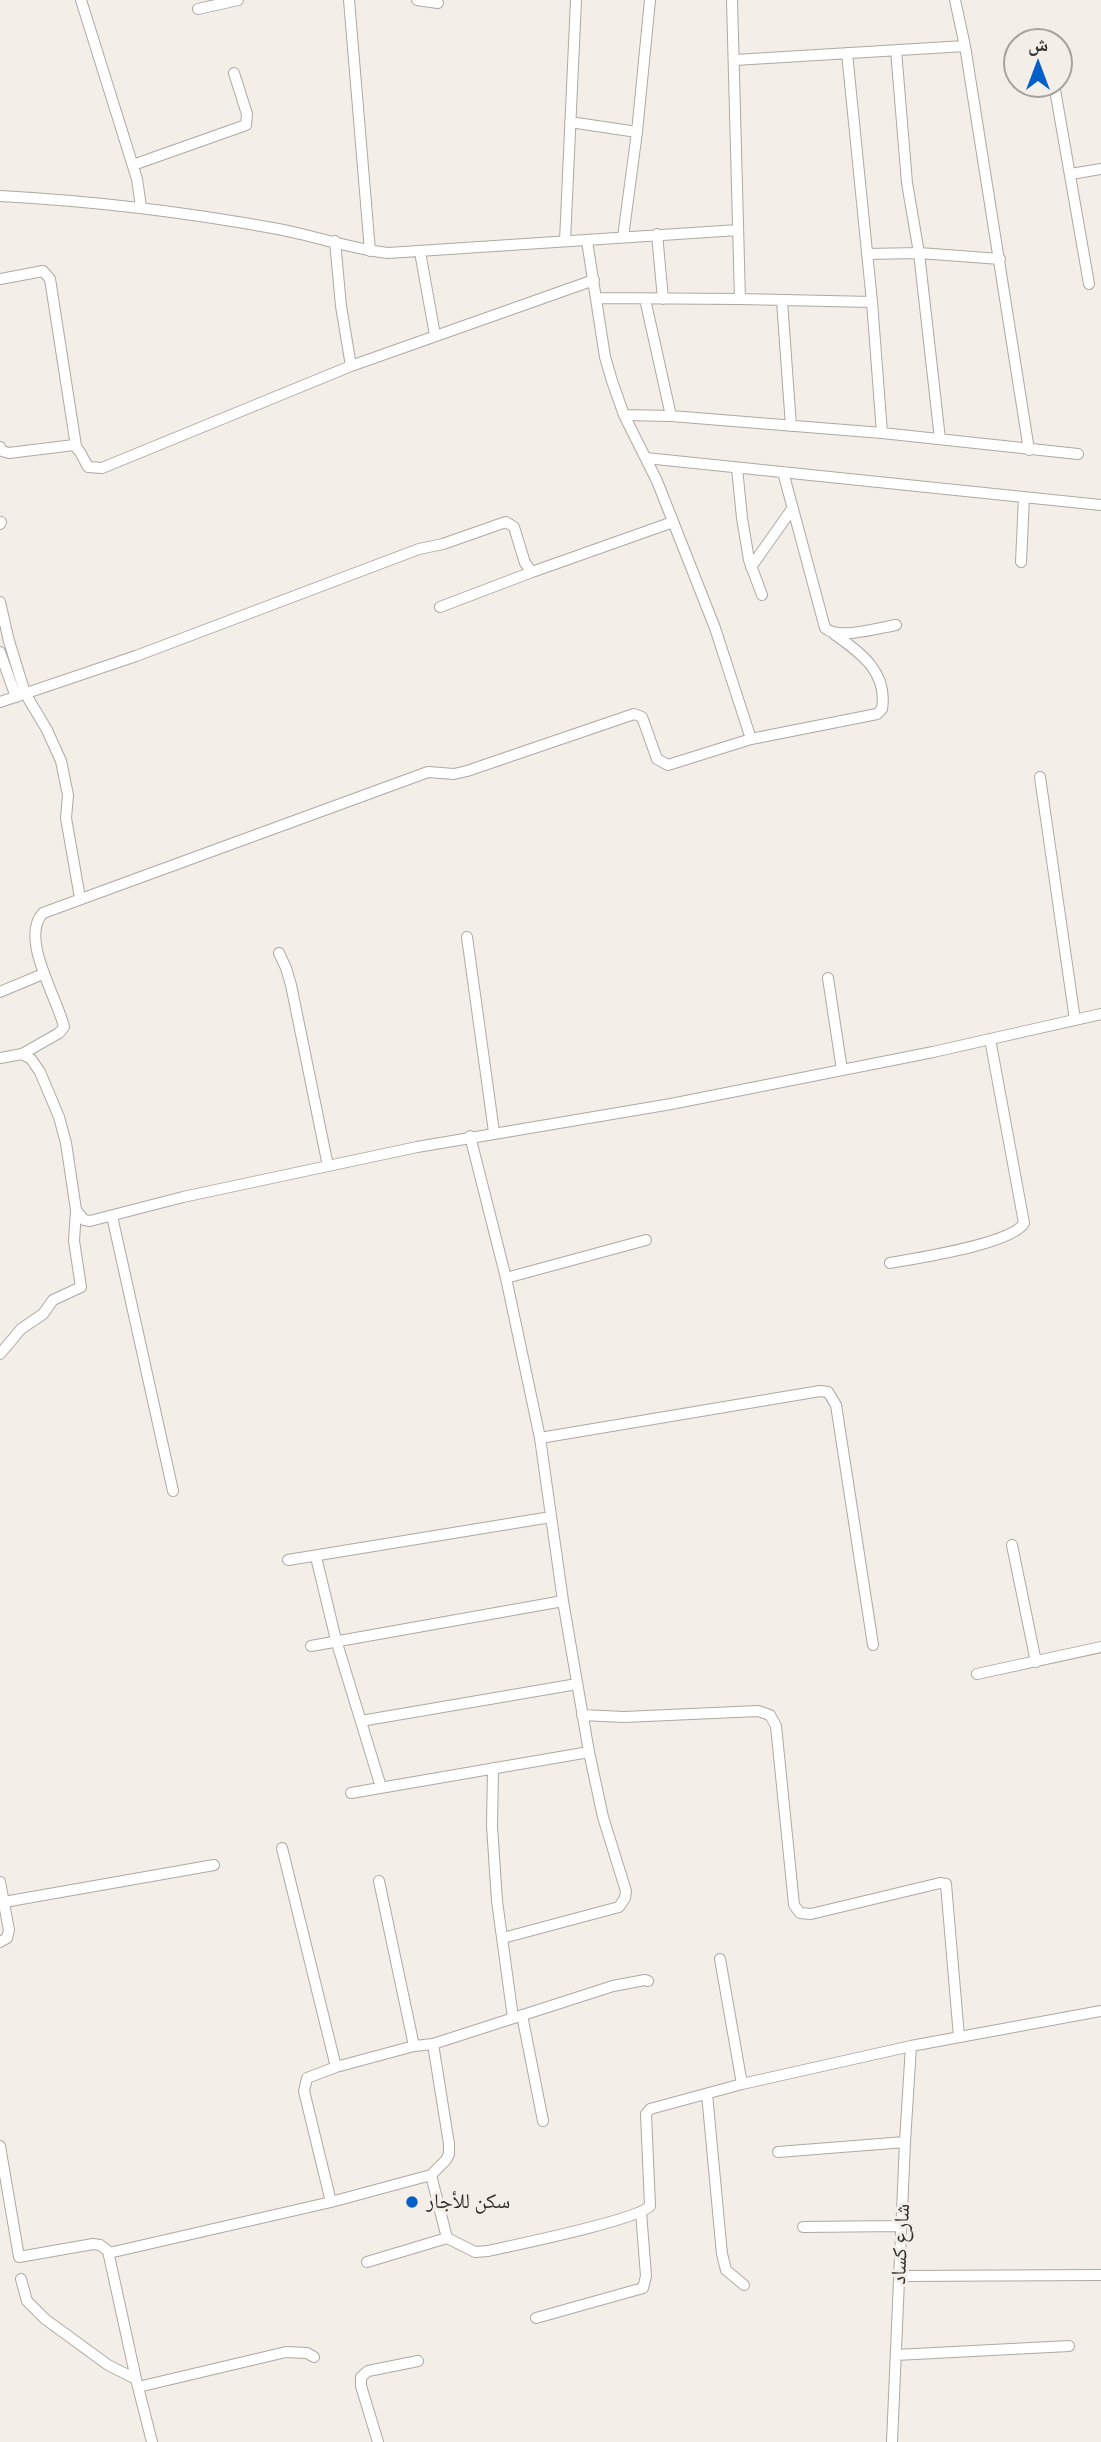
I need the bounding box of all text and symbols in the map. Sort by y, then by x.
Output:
north arrow [1003,28,1073,98]
text: ش [1028,32,1048,56]
place label: سكن للأجار [426,2189,510,2215]
marker: سكن للأجار [404,2194,420,2210]
street label: شارع كساد [886,2203,916,2285]

